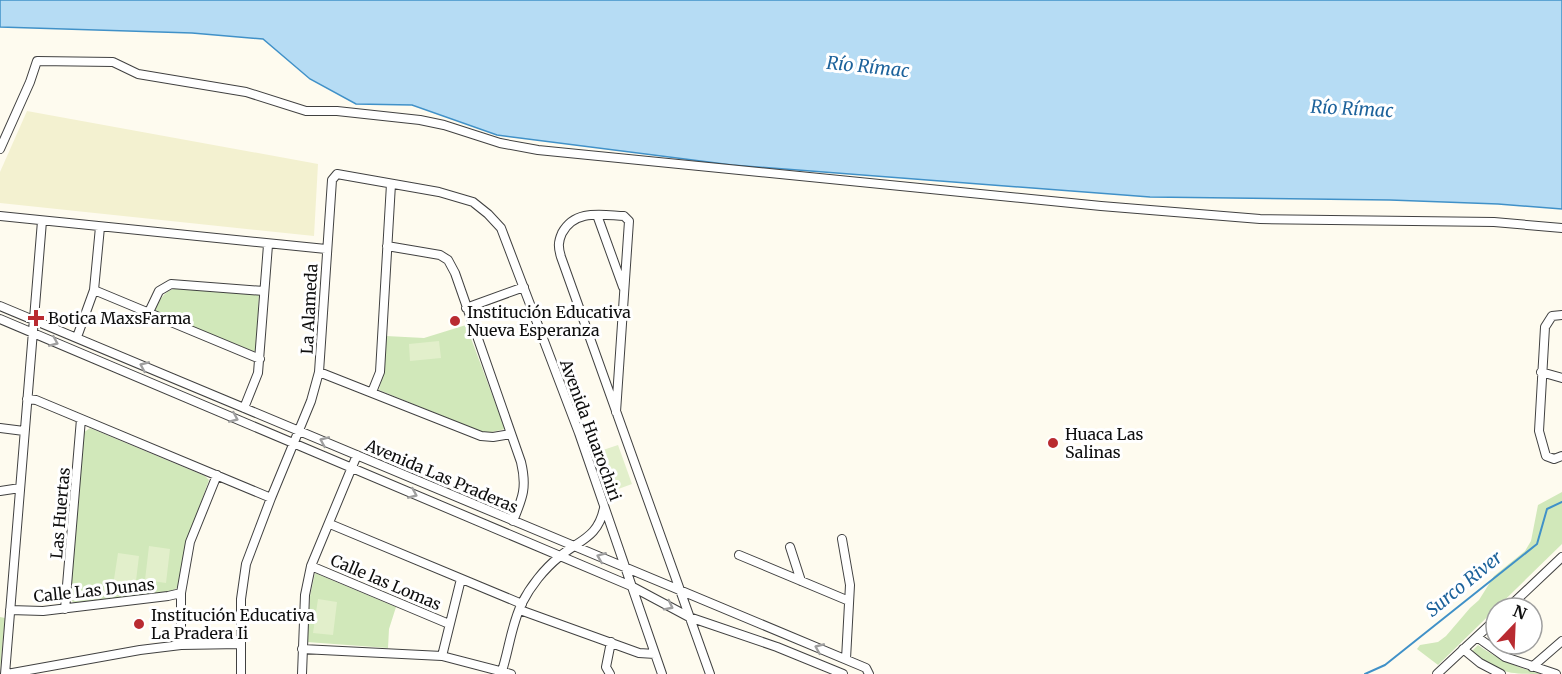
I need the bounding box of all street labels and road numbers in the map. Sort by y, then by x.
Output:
street label: La Alameda [297,263,321,355]
street label: Avenida Huarochiri [556,356,626,503]
street label: Avenida Las Praderas [362,434,521,517]
street label: Las Huertas [46,466,74,559]
street label: Calle las Lomas [328,550,444,614]
street label: Calle Las Dunas [33,574,156,606]

